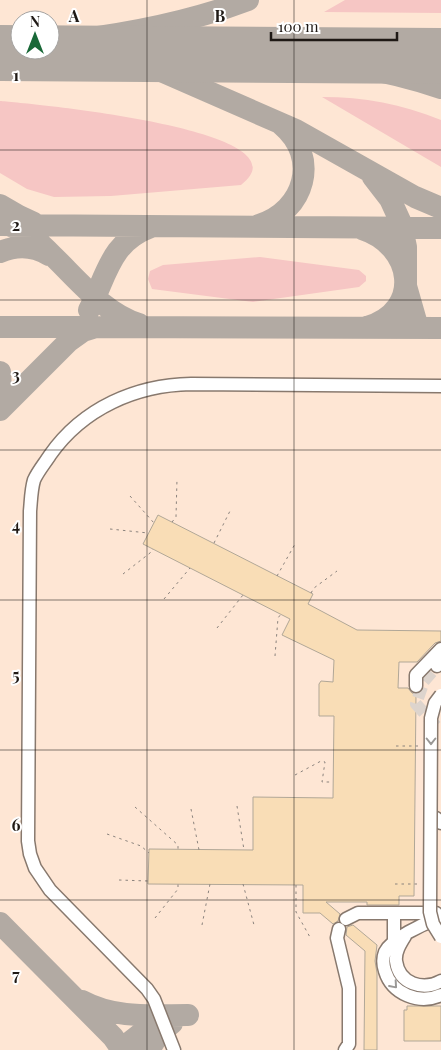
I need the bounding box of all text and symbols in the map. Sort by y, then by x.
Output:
text: A [68,5,80,26]
text: B [215,5,226,26]
north arrow [10,10,60,60]
scale bar [271,10,397,42]
text: N [30,12,40,31]
text: 100 m [278,16,319,36]
text: 1 [13,64,19,85]
text: 2 [12,214,20,235]
text: 3 [12,364,20,385]
text: 4 [12,514,20,535]
text: 5 [12,664,20,685]
one-way arrow [426,738,436,745]
text: 6 [12,814,21,835]
text: 7 [12,964,20,985]
one-way arrow [388,979,397,988]

